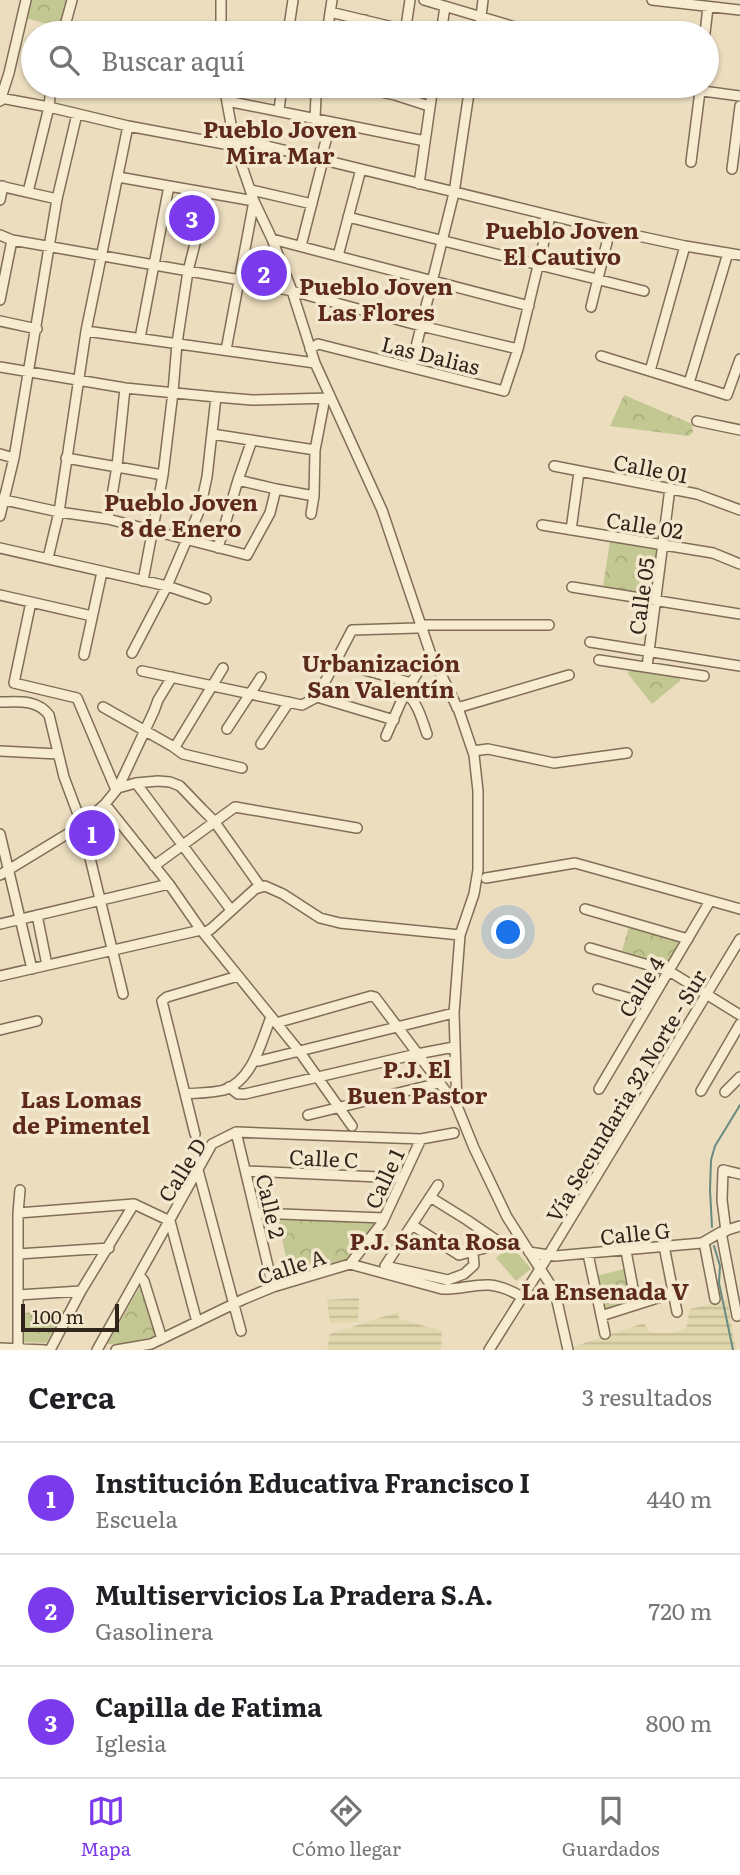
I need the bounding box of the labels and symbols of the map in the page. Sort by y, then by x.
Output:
district label: Pueblo Joven Mira Mar [203,111,357,171]
pin: 3 [169,192,215,244]
district label: Pueblo Joven El Cautivo [485,212,639,272]
pin: 2 [241,247,287,299]
district label: Pueblo Joven Las Flores [299,268,453,328]
street label: Las Dalias [379,327,483,381]
street label: Calle 01 [611,445,691,489]
district label: Pueblo Joven 8 de Enero [104,484,258,544]
street label: Calle 02 [604,503,686,545]
street label: Calle 05 [619,555,661,637]
district label: Urbanización San Valentín [302,645,460,705]
pin: 1 [69,807,115,859]
your location [491,915,525,949]
street label: Calle 4 [610,949,671,1022]
street label: Vía Secundaria 32 Norte - Sur [537,963,713,1227]
district label: P.J. El Buen Pastor [347,1051,488,1111]
district label: Las Lomas de Pimentel [12,1081,150,1141]
street label: Calle D [149,1131,213,1207]
street label: Calle C [289,1140,359,1174]
street label: Calle 1 [356,1142,411,1213]
street label: Calle 2 [250,1171,294,1241]
street label: Calle G [598,1213,672,1251]
district label: P.J. Santa Rosa [350,1223,521,1257]
street label: Calle A [253,1239,330,1291]
district label: La Ensenada V [521,1273,689,1307]
scale bar [21,1301,119,1333]

